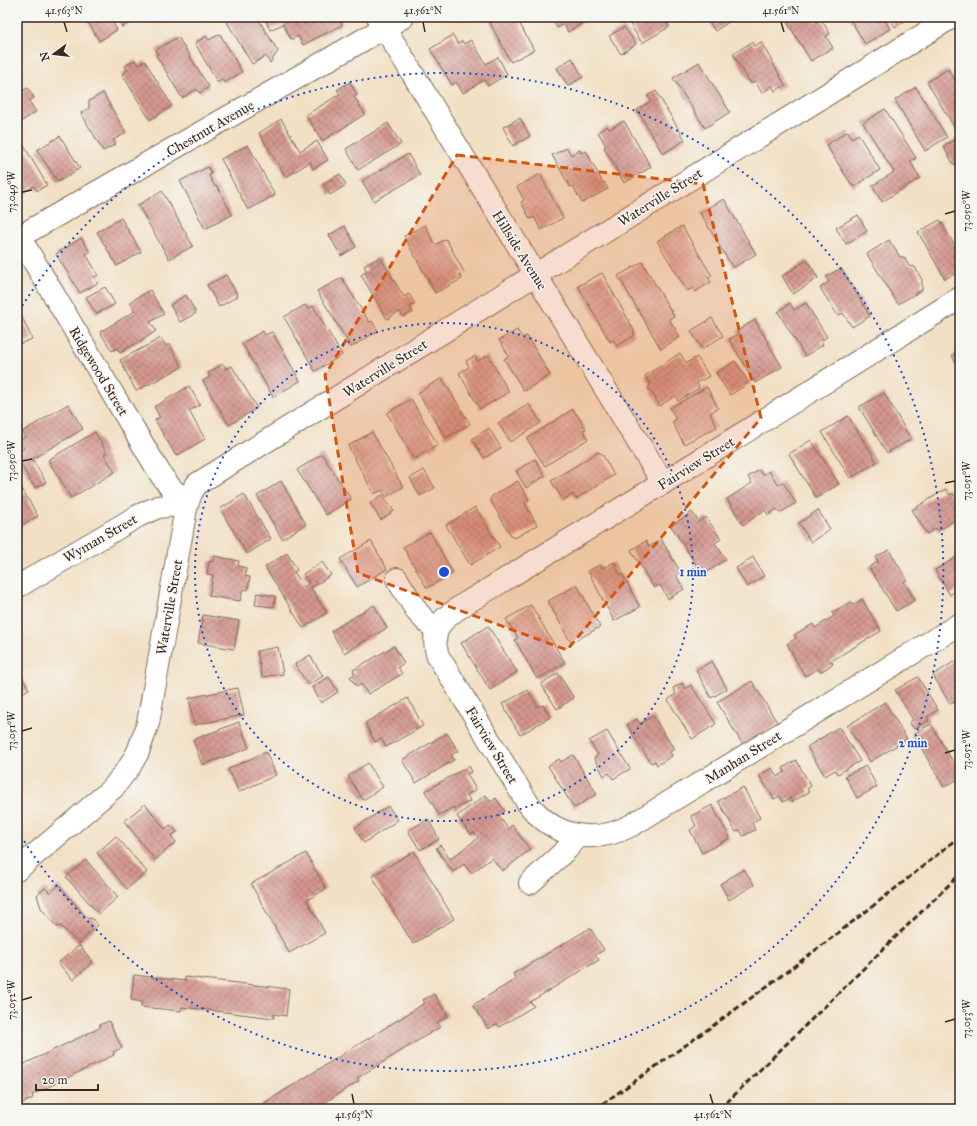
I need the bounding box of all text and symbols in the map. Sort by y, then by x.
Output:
text: 41.563°N [45,5,83,17]
text: 41.562°N [404,5,443,17]
text: 41.561°N [762,5,800,17]
north arrow [34,34,74,74]
text: N [37,50,52,63]
street label: Chestnut Avenue [164,96,257,160]
street label: Waterville Street [615,165,706,230]
text: 73.049°W [6,171,18,213]
text: 73.050°W [961,190,973,231]
street label: Hillside Avenue [488,207,551,293]
street label: Ridgewood Street [65,323,132,419]
street label: Waterville Street [340,336,431,401]
street label: Fairview Street [655,433,738,494]
text: 73.050°W [6,440,18,481]
text: 73.051°W [961,461,973,500]
street label: Wyman Street [60,510,140,566]
street label: Waterville Street [153,558,186,656]
centre of rings [437,565,451,579]
text: 1 min [679,565,707,579]
street label: Fairview Street [462,703,521,787]
text: 73.051°W [6,711,18,750]
street label: Manhan Street [702,727,785,788]
text: 73.052°W [961,730,973,770]
text: 2 min [899,736,928,750]
text: 73.052°W [6,980,18,1020]
text: 73.053°W [961,999,973,1039]
scale bar [36,1066,98,1092]
text: 20 m [42,1073,68,1087]
text: 41.563°N [335,1109,373,1121]
text: 41.562°N [694,1109,733,1121]

